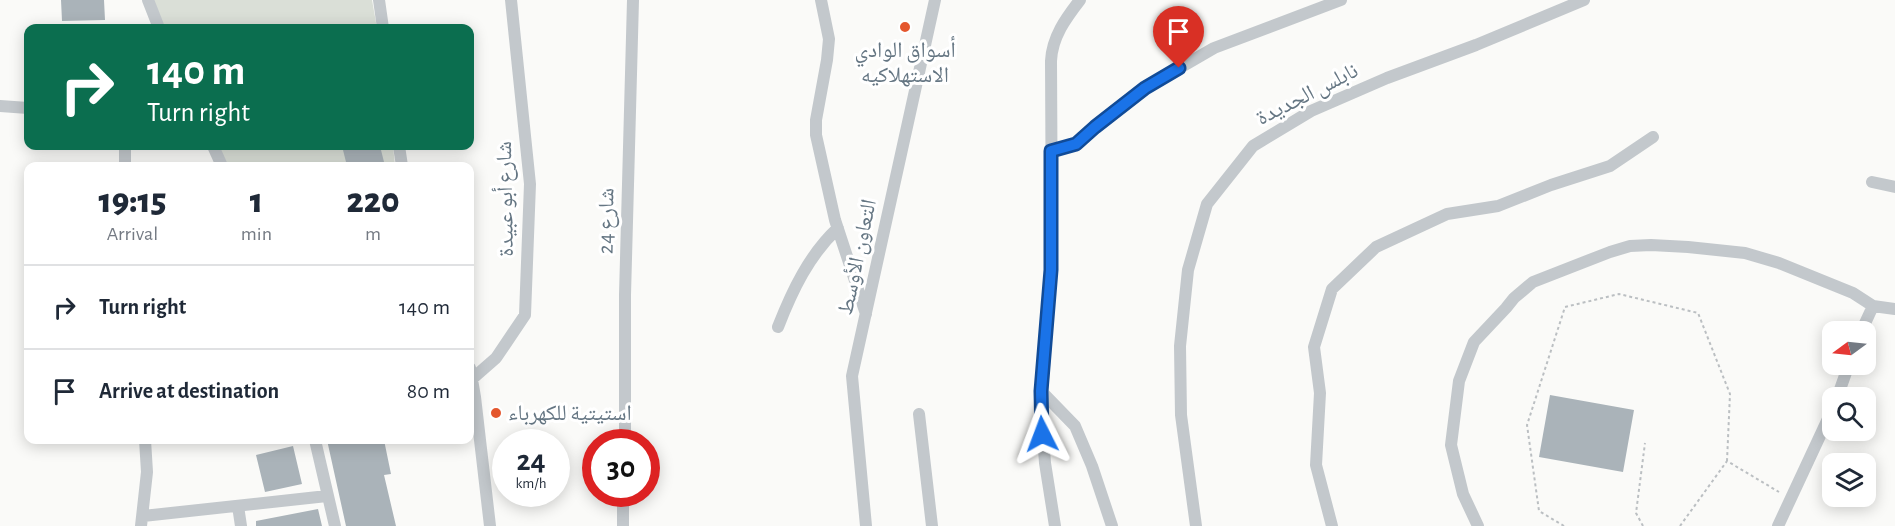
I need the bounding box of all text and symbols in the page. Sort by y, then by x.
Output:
pin [1153,6,1204,68]
icon: arrive [1162,15,1195,48]
marker: أسواق الوادي الاستهلاكيه [898,20,912,34]
place label: أسواق الوادي الاستهلاكيه [854,36,956,87]
icon: right [48,48,126,126]
text: 140 m [147,50,245,92]
street label: نابلس الجديدة [1253,59,1362,131]
text: Turn right [147,99,250,126]
street label: شارع أبو عبيدة [490,141,519,257]
text: 19:15 [98,183,166,219]
text: 1 [250,183,263,219]
text: 220 [346,183,400,219]
street label: شارع 24 [594,188,620,254]
street label: التعاون الأوسط [834,197,882,317]
text: Arrival [107,224,158,244]
text: min [241,224,272,244]
text: m [365,224,381,244]
icon: right [48,291,81,324]
text: Turn right [99,296,186,318]
text: 140 m [399,296,450,318]
north arrow [1822,321,1876,375]
map controls [1822,321,1876,507]
icon: arrive [48,375,81,408]
text: Arrive at destination [99,380,279,402]
text: 80 m [407,380,450,402]
button: search [1822,387,1876,441]
place label: استيتية للكهرباء [508,402,632,425]
position arrow [1010,402,1074,466]
marker: استيتية للكهرباء [489,406,503,420]
speed limit sign: 30 [582,429,660,507]
text: 24 [516,446,546,476]
button: layers [1822,453,1876,507]
text: km/h [516,476,546,491]

